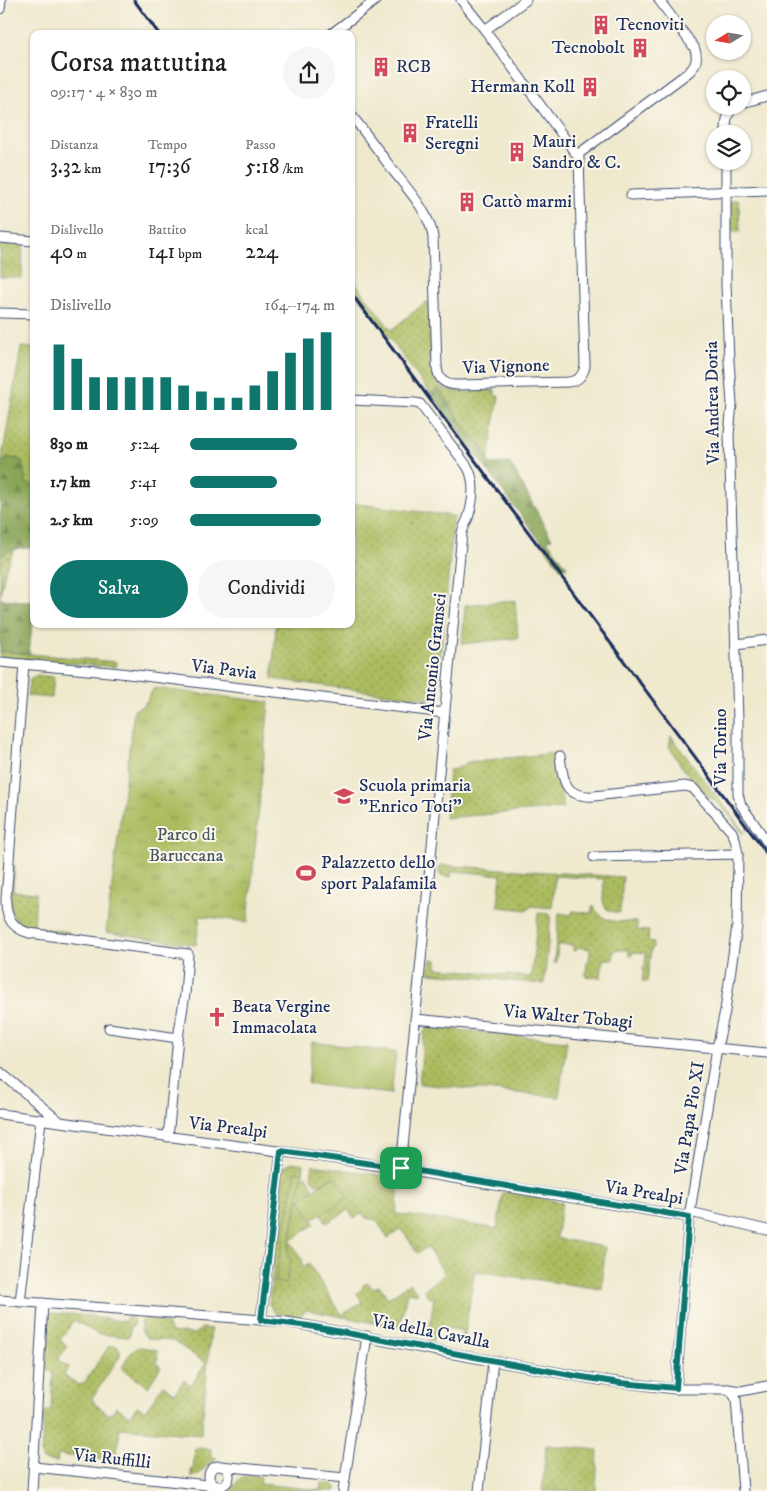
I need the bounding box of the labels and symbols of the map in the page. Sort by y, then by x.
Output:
building icon: Tecnoviti [590,14,612,36]
place label: Tecnoviti [616,14,684,36]
north arrow [706,15,751,60]
place label: Tecnobolt [552,37,625,59]
building icon: Tecnobolt [629,37,651,59]
building icon: RCB [370,56,392,78]
place label: RCB [396,56,431,78]
place label: Hermann Koll [470,76,576,98]
building icon: Hermann Koll [579,76,601,98]
place label: Fratelli Seregni [425,112,479,155]
building icon: Fratelli Seregni [399,122,421,144]
place label: Mauri Sandro & C. [532,131,621,174]
building icon: Mauri Sandro & C. [506,141,528,163]
building icon: Cattò marmi [456,191,478,213]
place label: Cattò marmi [482,191,572,213]
street label: Via Andrea Doria [701,340,725,466]
street label: Via Vignone [461,354,550,380]
street label: Via Antonio Gramsci [414,592,452,743]
street label: Via Pavia [189,655,258,685]
street label: Via Torino [710,708,732,787]
place label: Scuola primaria "Enrico Toti" [359,775,471,818]
school or university icon: Scuola primaria "Enrico Toti" [333,785,355,807]
park label: Parco di Baruccana [149,824,224,867]
place label: Palazzetto dello sport Palafamila [321,852,437,895]
sports icon: Palazzetto dello sport Palafamila [295,862,317,884]
place label: Beata Vergine Immacolata [232,996,331,1039]
street label: Via Walter Tobagi [502,1000,633,1034]
church icon: Beata Vergine Immacolata [206,1006,228,1028]
street label: Via Papa Pio XI [670,1060,710,1177]
street label: Via Prealpi [187,1112,268,1144]
pin [380,1147,422,1189]
street label: Via Prealpi [602,1176,685,1210]
street label: Via della Cavalla [369,1310,492,1354]
street label: Via Ruffilli [71,1444,152,1474]

